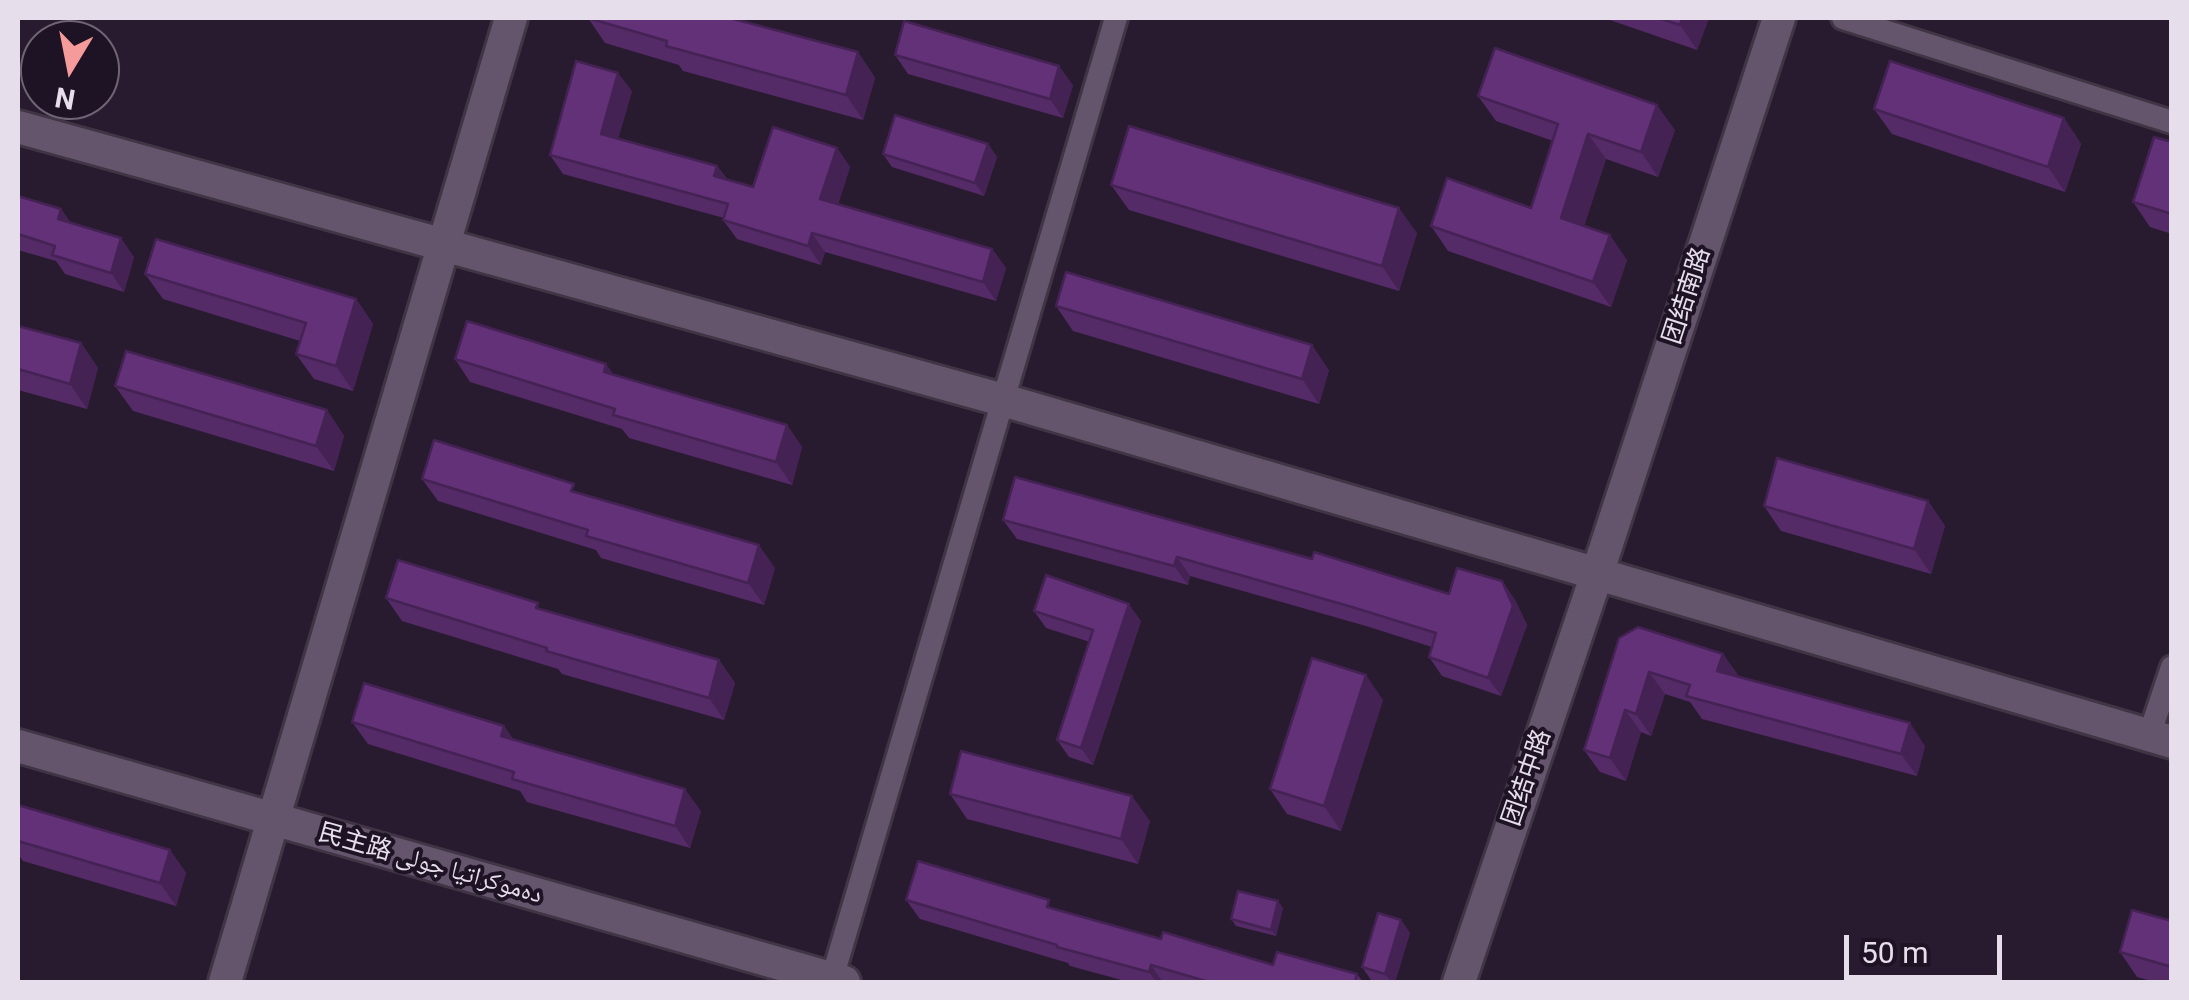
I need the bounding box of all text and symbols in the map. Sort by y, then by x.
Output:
north arrow [20,20,120,120]
text: N [52,80,78,116]
street label: 团结南路 [1658,244,1718,348]
street label: 团结中路 [1498,726,1558,830]
street label: 民主路 دەموكراتيا جولى [315,819,545,911]
scale bar [1849,915,2006,977]
text: 50 m [1861,935,1928,970]

